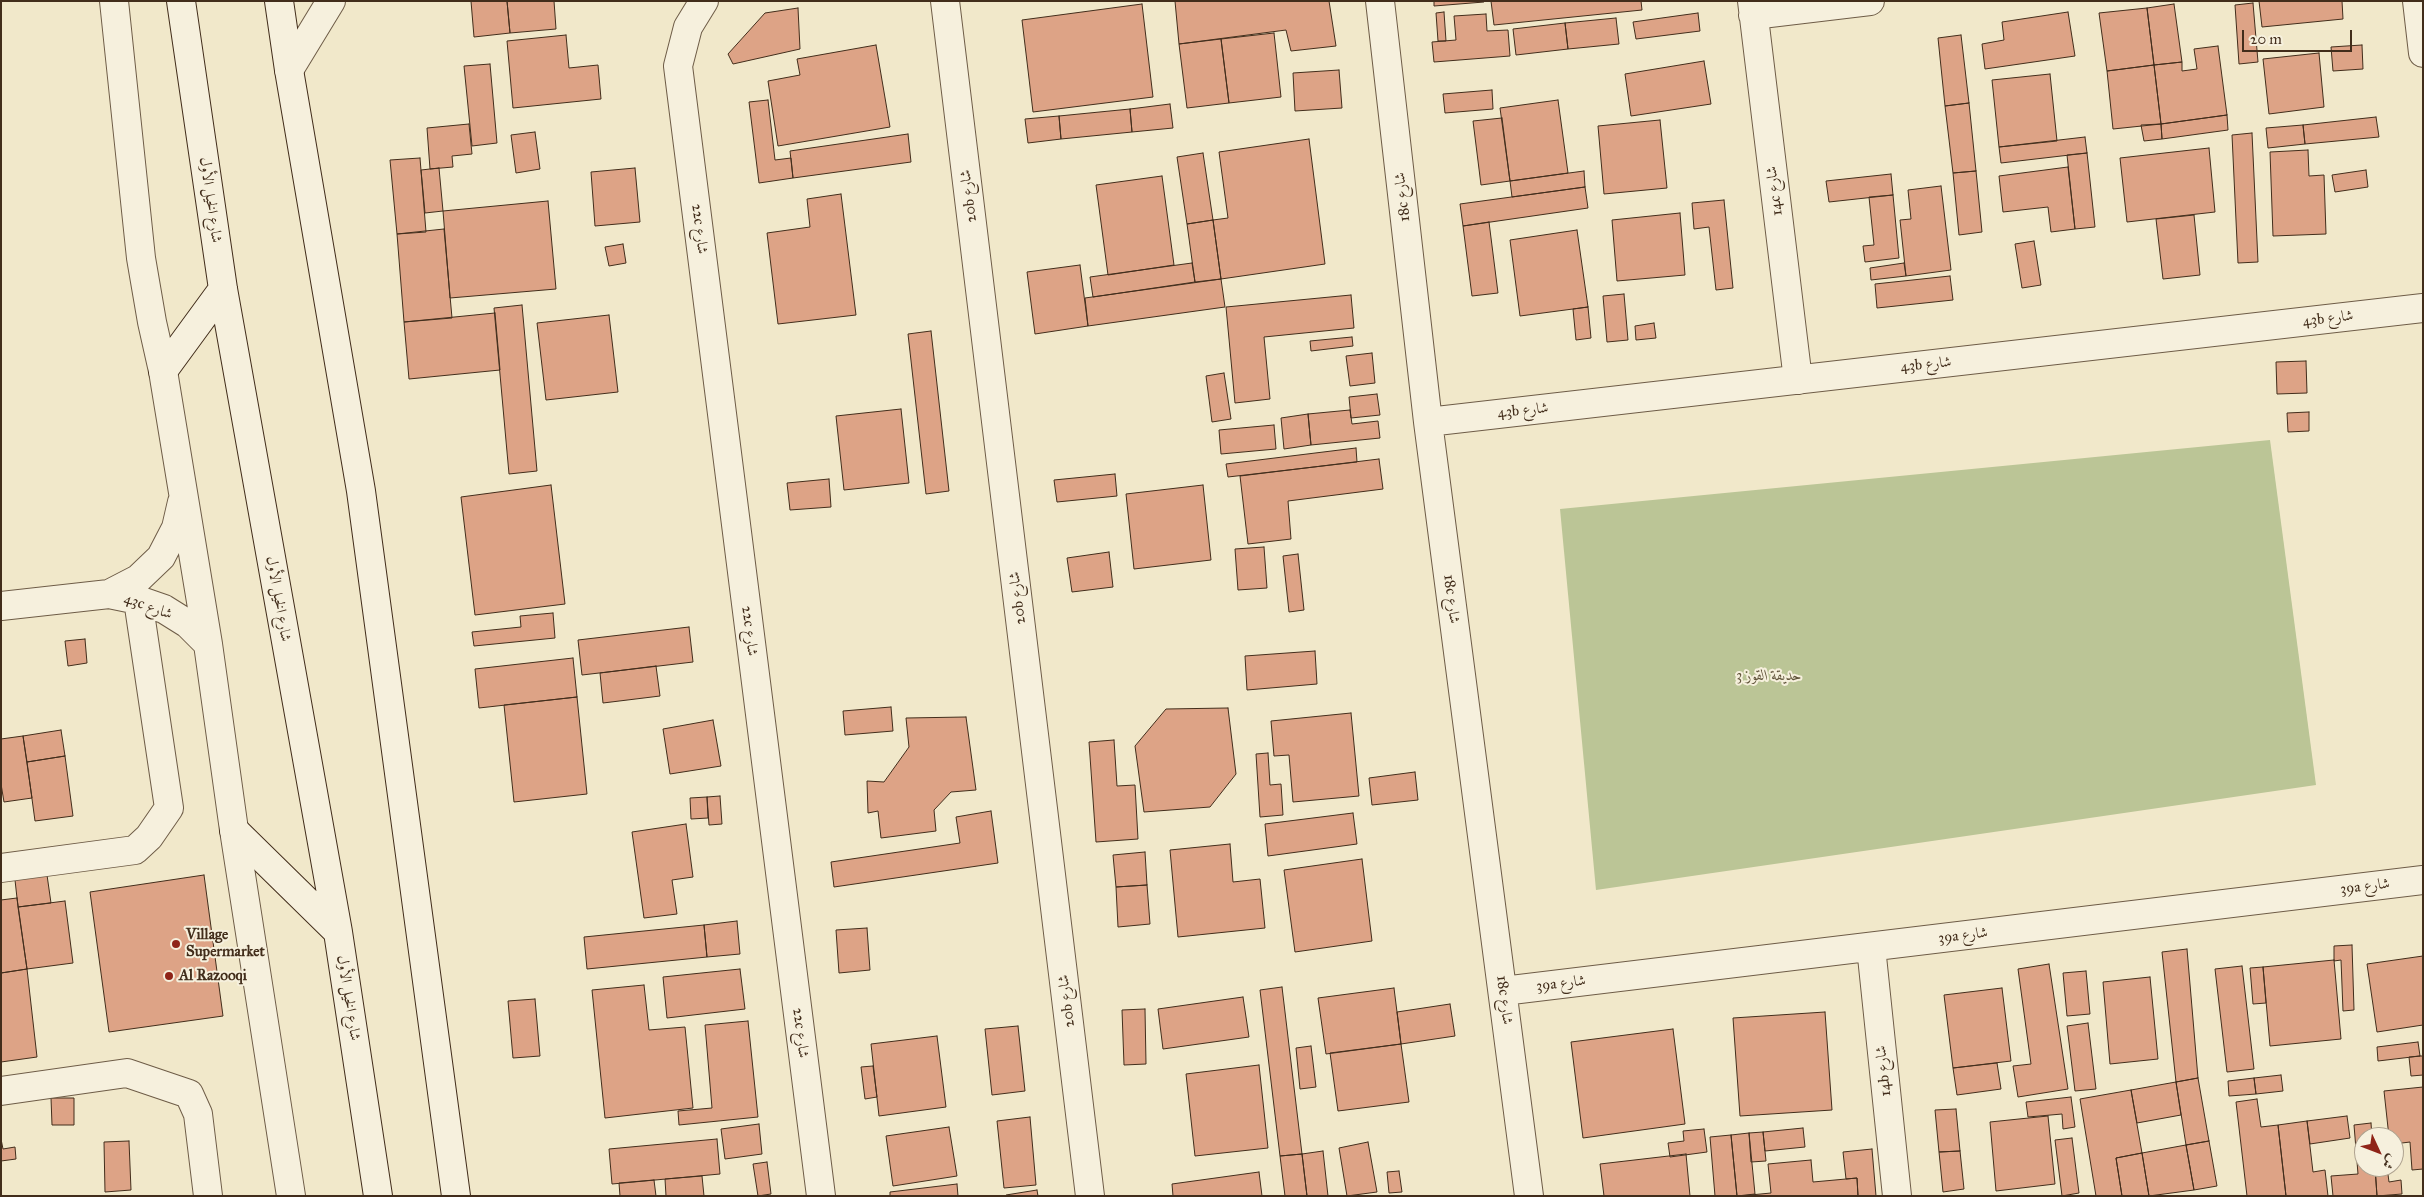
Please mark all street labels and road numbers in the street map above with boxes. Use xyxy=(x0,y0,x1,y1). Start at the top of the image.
street label: شارع الخيل الأول xyxy=(195,156,225,244)
street label: 14c شارع xyxy=(1763,165,1787,217)
street label: 20b شارع xyxy=(957,169,981,223)
street label: 18c شارع xyxy=(1391,171,1415,223)
street label: 22c شارع xyxy=(687,203,711,255)
street label: 43b شارع xyxy=(2302,307,2354,331)
street label: 43b شارع xyxy=(1900,353,1952,377)
street label: 43b شارع xyxy=(1497,399,1549,423)
street label: شارع الخيل الأول xyxy=(262,555,294,643)
street label: 20b شارع xyxy=(1006,571,1030,625)
street label: 18c شارع xyxy=(1439,573,1463,625)
street label: 43c شارع xyxy=(121,590,175,624)
street label: 22c شارع xyxy=(737,605,761,657)
street label: 39a شارع xyxy=(2339,875,2391,899)
street label: 39a شارع xyxy=(1937,924,1989,948)
street label: شارع الخيل الأول xyxy=(332,954,364,1042)
street label: 39a شارع xyxy=(1535,972,1587,996)
street label: 20b شارع xyxy=(1055,974,1079,1028)
street label: 18c شارع xyxy=(1492,974,1516,1026)
street label: 22c شارع xyxy=(788,1007,812,1059)
street label: 14b شارع xyxy=(1872,1045,1896,1097)

